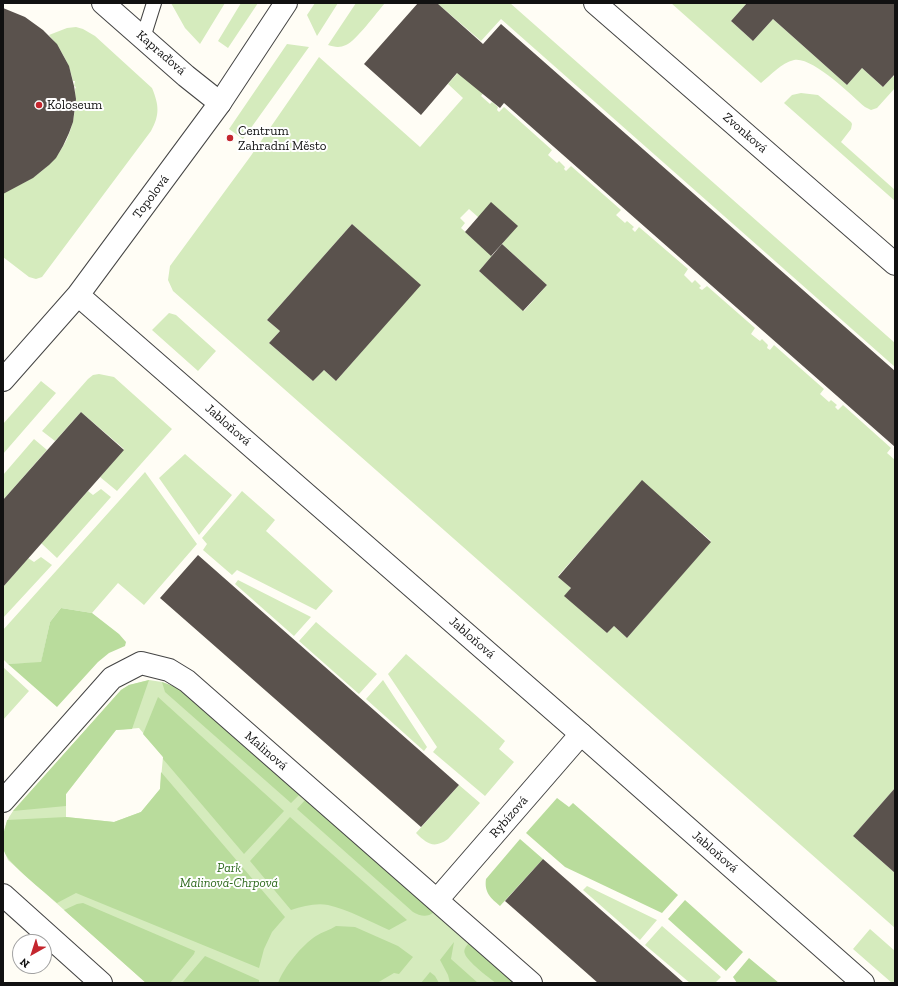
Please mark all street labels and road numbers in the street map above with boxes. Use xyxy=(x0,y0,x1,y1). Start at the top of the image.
street label: Kapraďová xyxy=(133,27,189,79)
street label: Zvonková xyxy=(720,110,770,156)
street label: Topolová xyxy=(130,172,172,222)
street label: Jabloňová xyxy=(202,401,254,449)
street label: Jabloňová xyxy=(446,614,498,662)
street label: Malinová xyxy=(241,728,291,774)
street label: Rybízová xyxy=(487,793,531,841)
street label: Jabloňová xyxy=(689,828,741,876)

